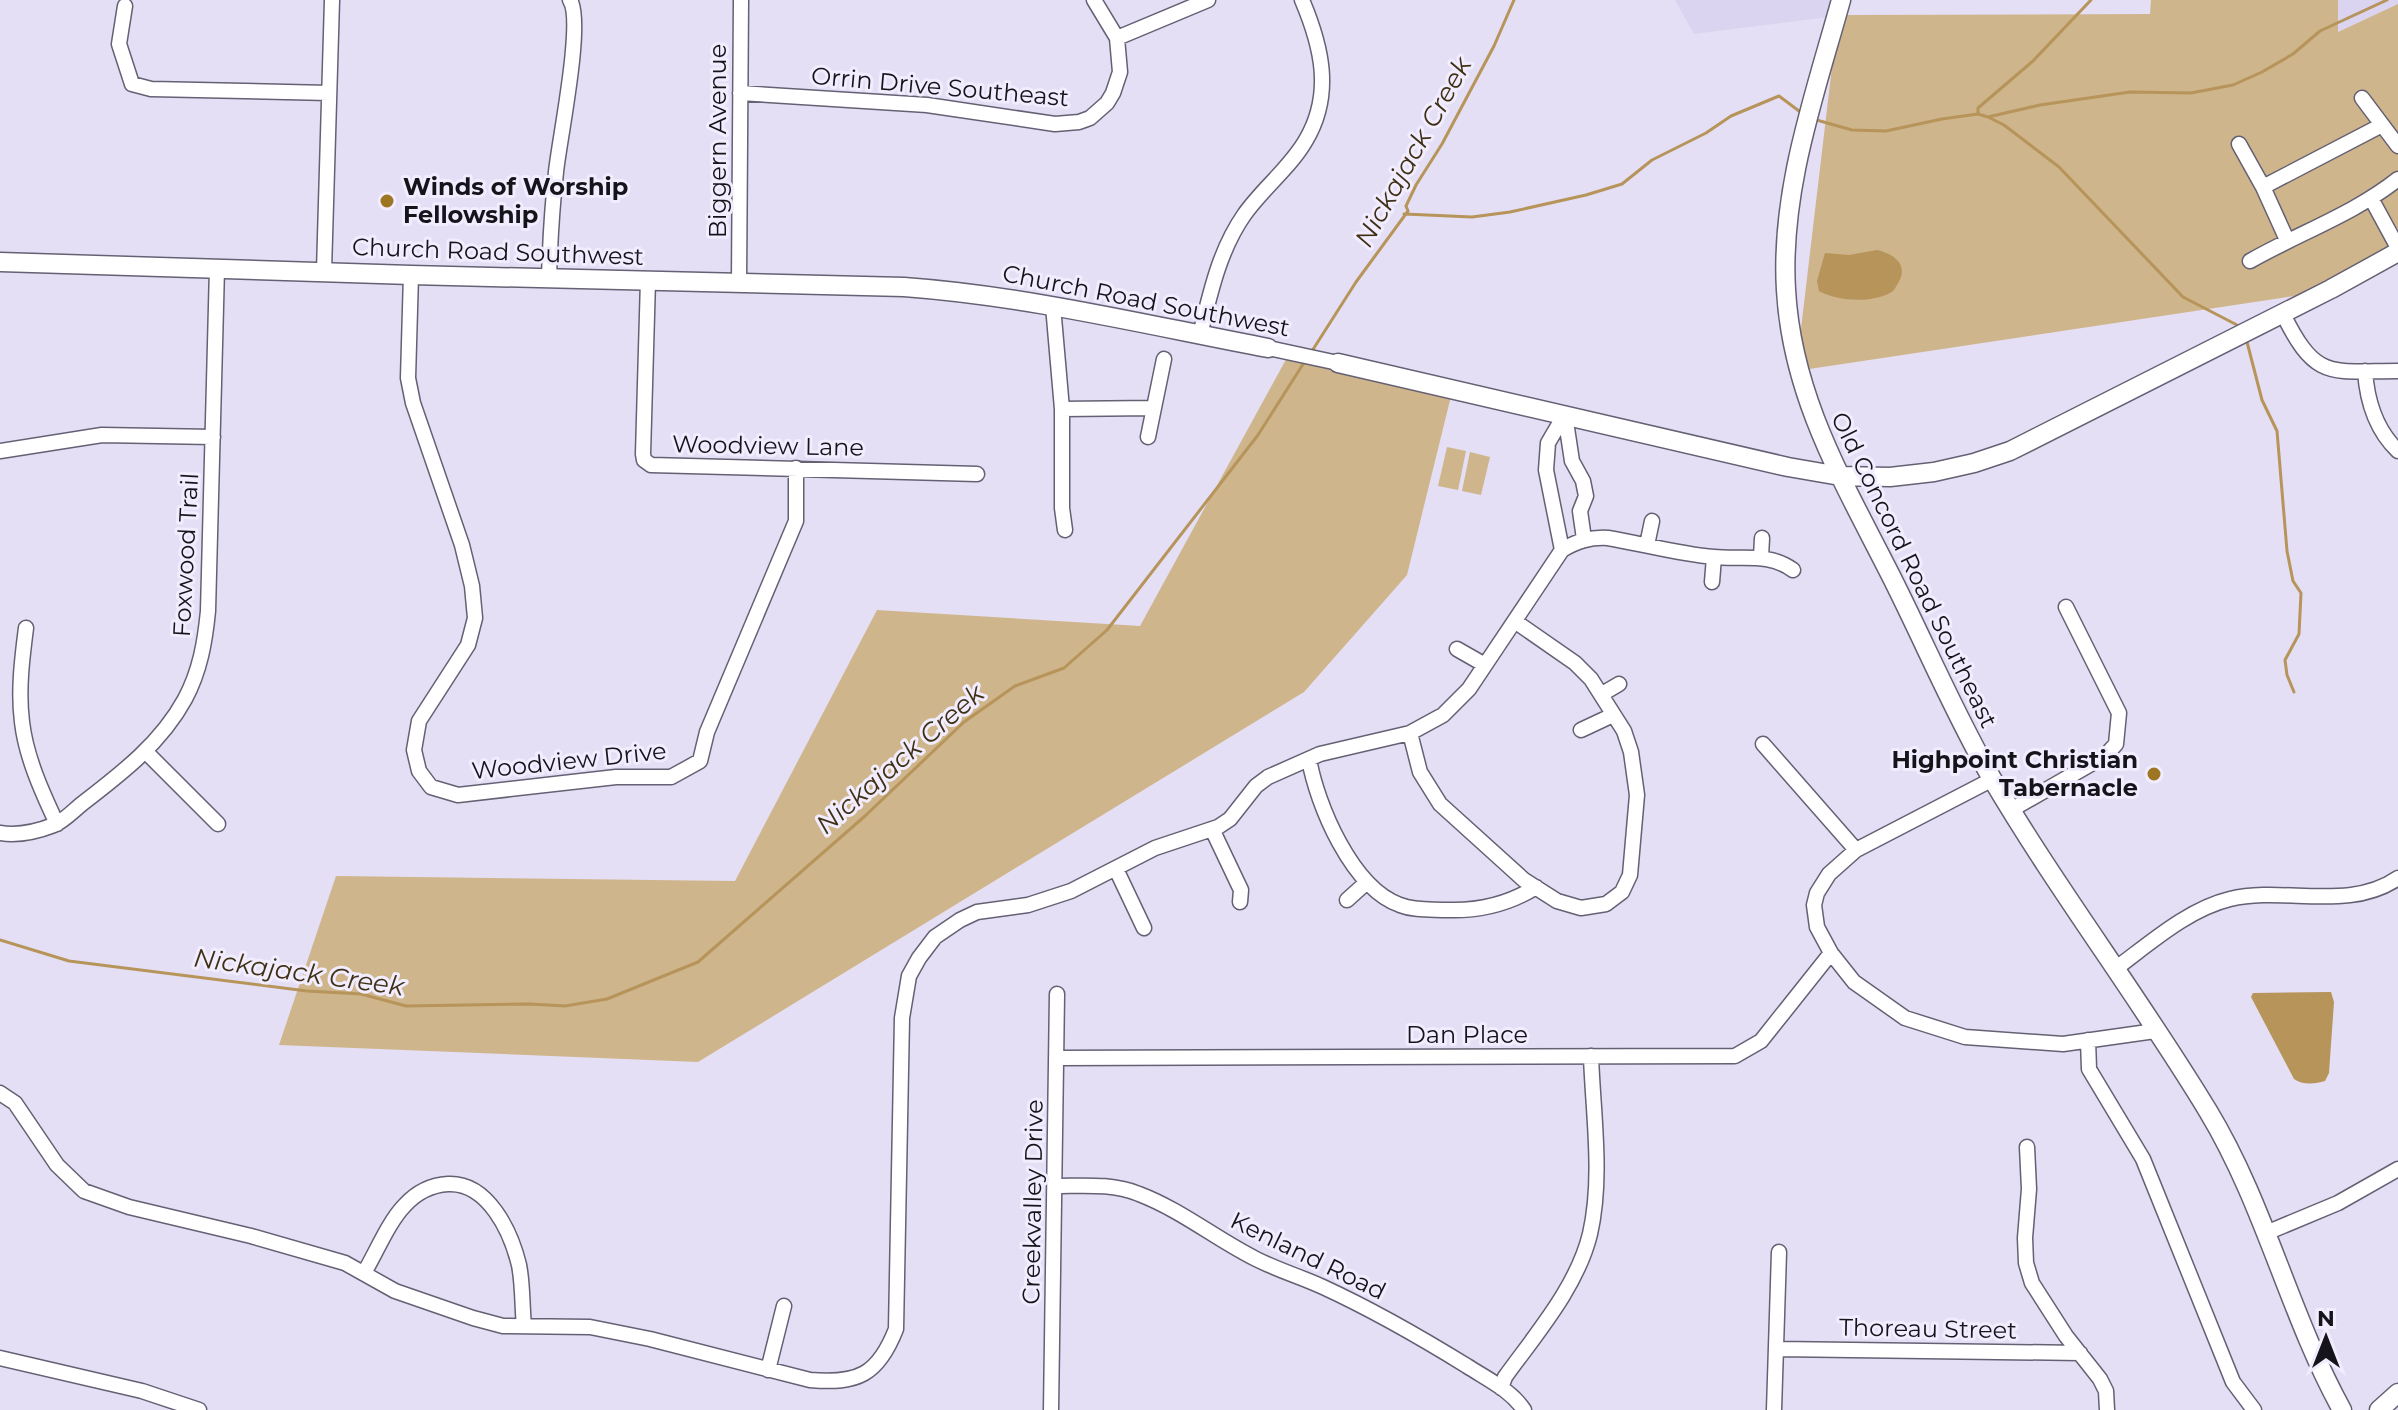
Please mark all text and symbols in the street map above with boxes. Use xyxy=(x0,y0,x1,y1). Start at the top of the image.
street label: Biggern Avenue xyxy=(703,44,732,238)
water label: Nickajack Creek xyxy=(1348,50,1479,253)
street label: Orrin Drive Southeast xyxy=(810,61,1070,112)
place label: Winds of Worship Fellowship xyxy=(403,172,628,229)
marker: Winds of Worship Fellowship xyxy=(378,192,396,210)
street label: Church Road Southwest xyxy=(352,232,645,271)
street label: Church Road Southwest xyxy=(1000,258,1292,343)
street label: Old Concord Road Southeast xyxy=(1825,407,2004,733)
street label: Woodview Lane xyxy=(672,429,864,462)
street label: Foxwood Trail xyxy=(167,472,204,638)
water label: Nickajack Creek xyxy=(809,676,992,841)
street label: Woodview Drive xyxy=(470,736,668,785)
place label: Highpoint Christian Tabernacle xyxy=(1891,745,2138,802)
marker: Highpoint Christian Tabernacle xyxy=(2145,765,2163,783)
water label: Nickajack Creek xyxy=(192,941,408,1003)
street label: Dan Place xyxy=(1406,1020,1528,1049)
street label: Creekvalley Drive xyxy=(1016,1099,1049,1305)
street label: Kenland Road xyxy=(1226,1205,1391,1306)
north arrow xyxy=(2286,1298,2366,1378)
text: N xyxy=(2317,1305,2335,1332)
street label: Thoreau Street xyxy=(1839,1312,2017,1345)

